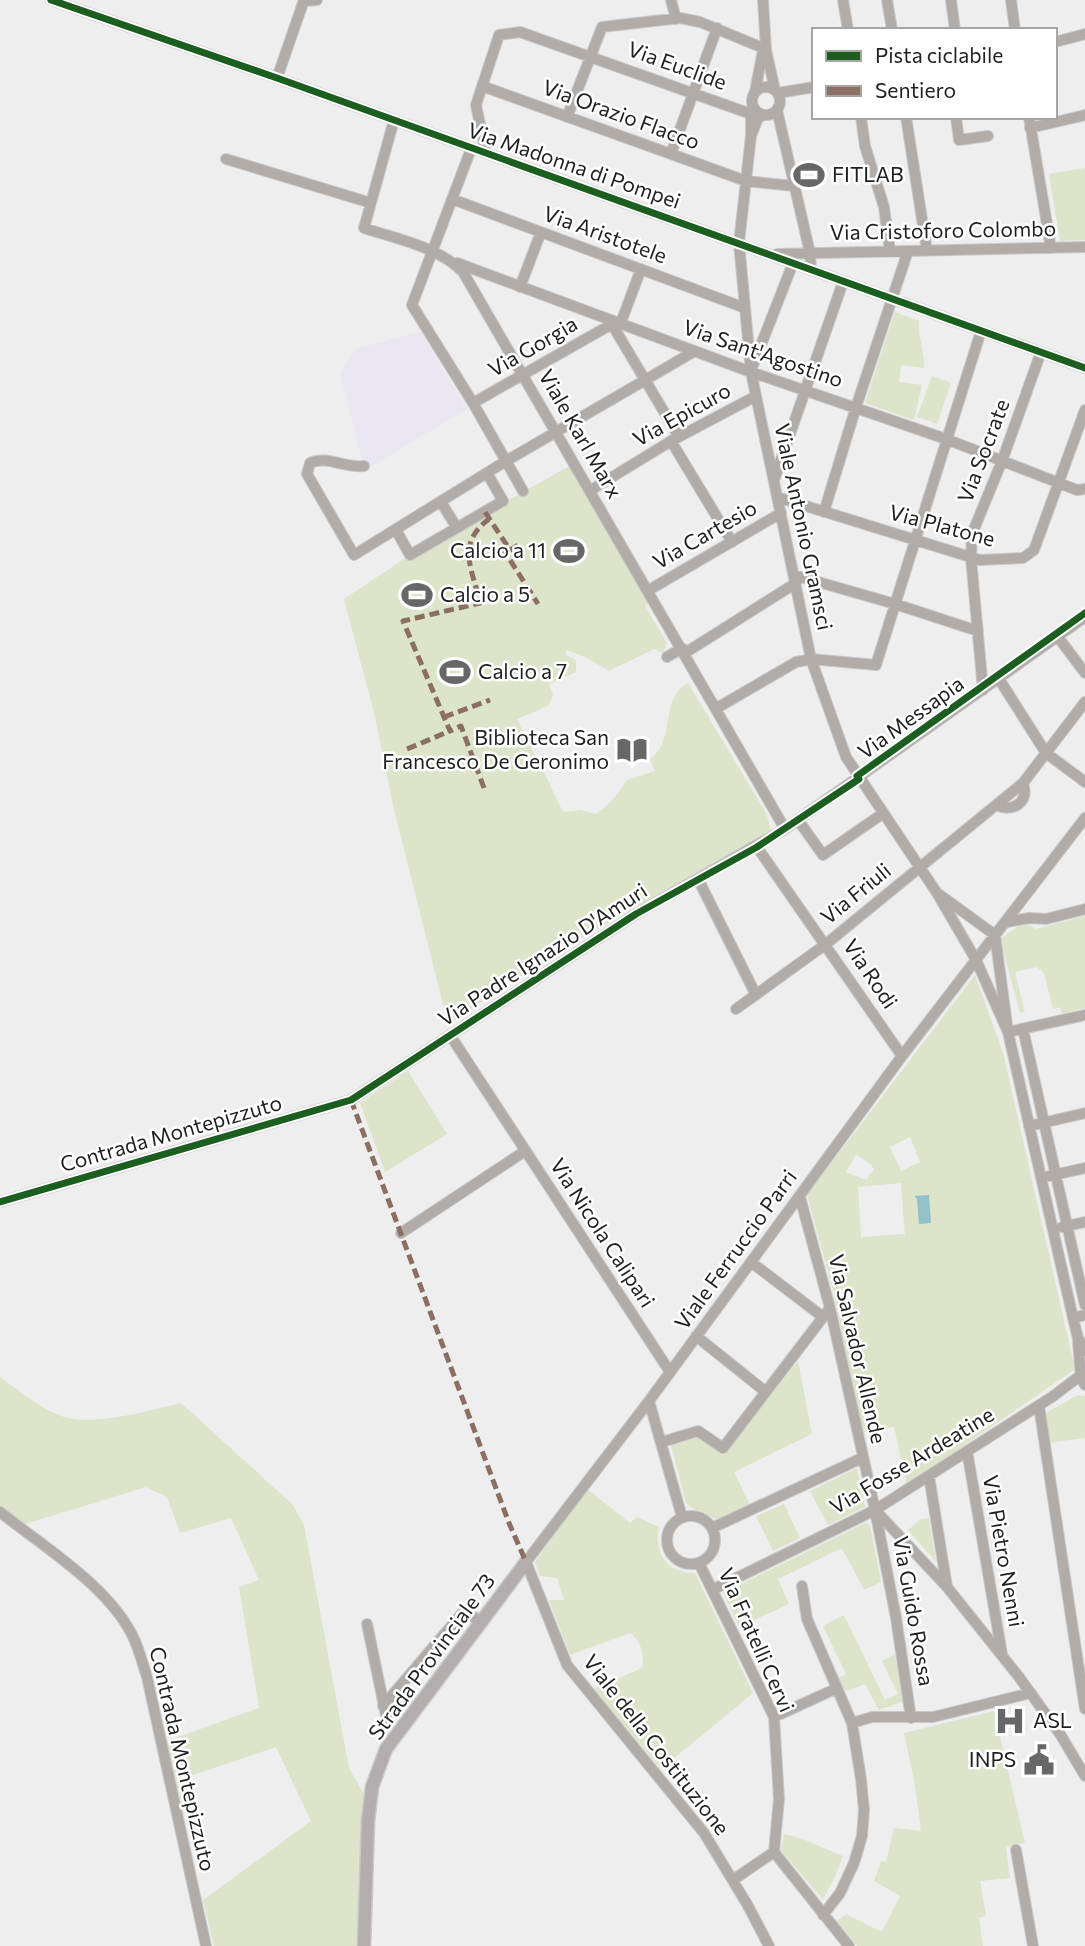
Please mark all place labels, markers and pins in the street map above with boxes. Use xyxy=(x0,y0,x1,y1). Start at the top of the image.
sports icon: FITLAB xyxy=(792,158,826,192)
place label: FITLAB xyxy=(832,161,903,186)
sports icon: Calcio a 11 xyxy=(552,534,586,568)
place label: Calcio a 11 xyxy=(450,537,546,562)
sports icon: Calcio a 5 xyxy=(400,578,434,612)
place label: Calcio a 5 xyxy=(440,581,530,606)
sports icon: Calcio a 7 xyxy=(438,655,472,689)
place label: Calcio a 7 xyxy=(478,658,567,683)
place label: Biblioteca San Francesco De Geronimo xyxy=(382,724,609,773)
library icon: Biblioteca San Francesco De Geronimo xyxy=(615,733,649,767)
hospital icon: ASL xyxy=(993,1704,1027,1738)
place label: ASL xyxy=(1033,1707,1072,1732)
public building icon: INPS xyxy=(1022,1743,1056,1777)
place label: INPS xyxy=(969,1746,1016,1771)

